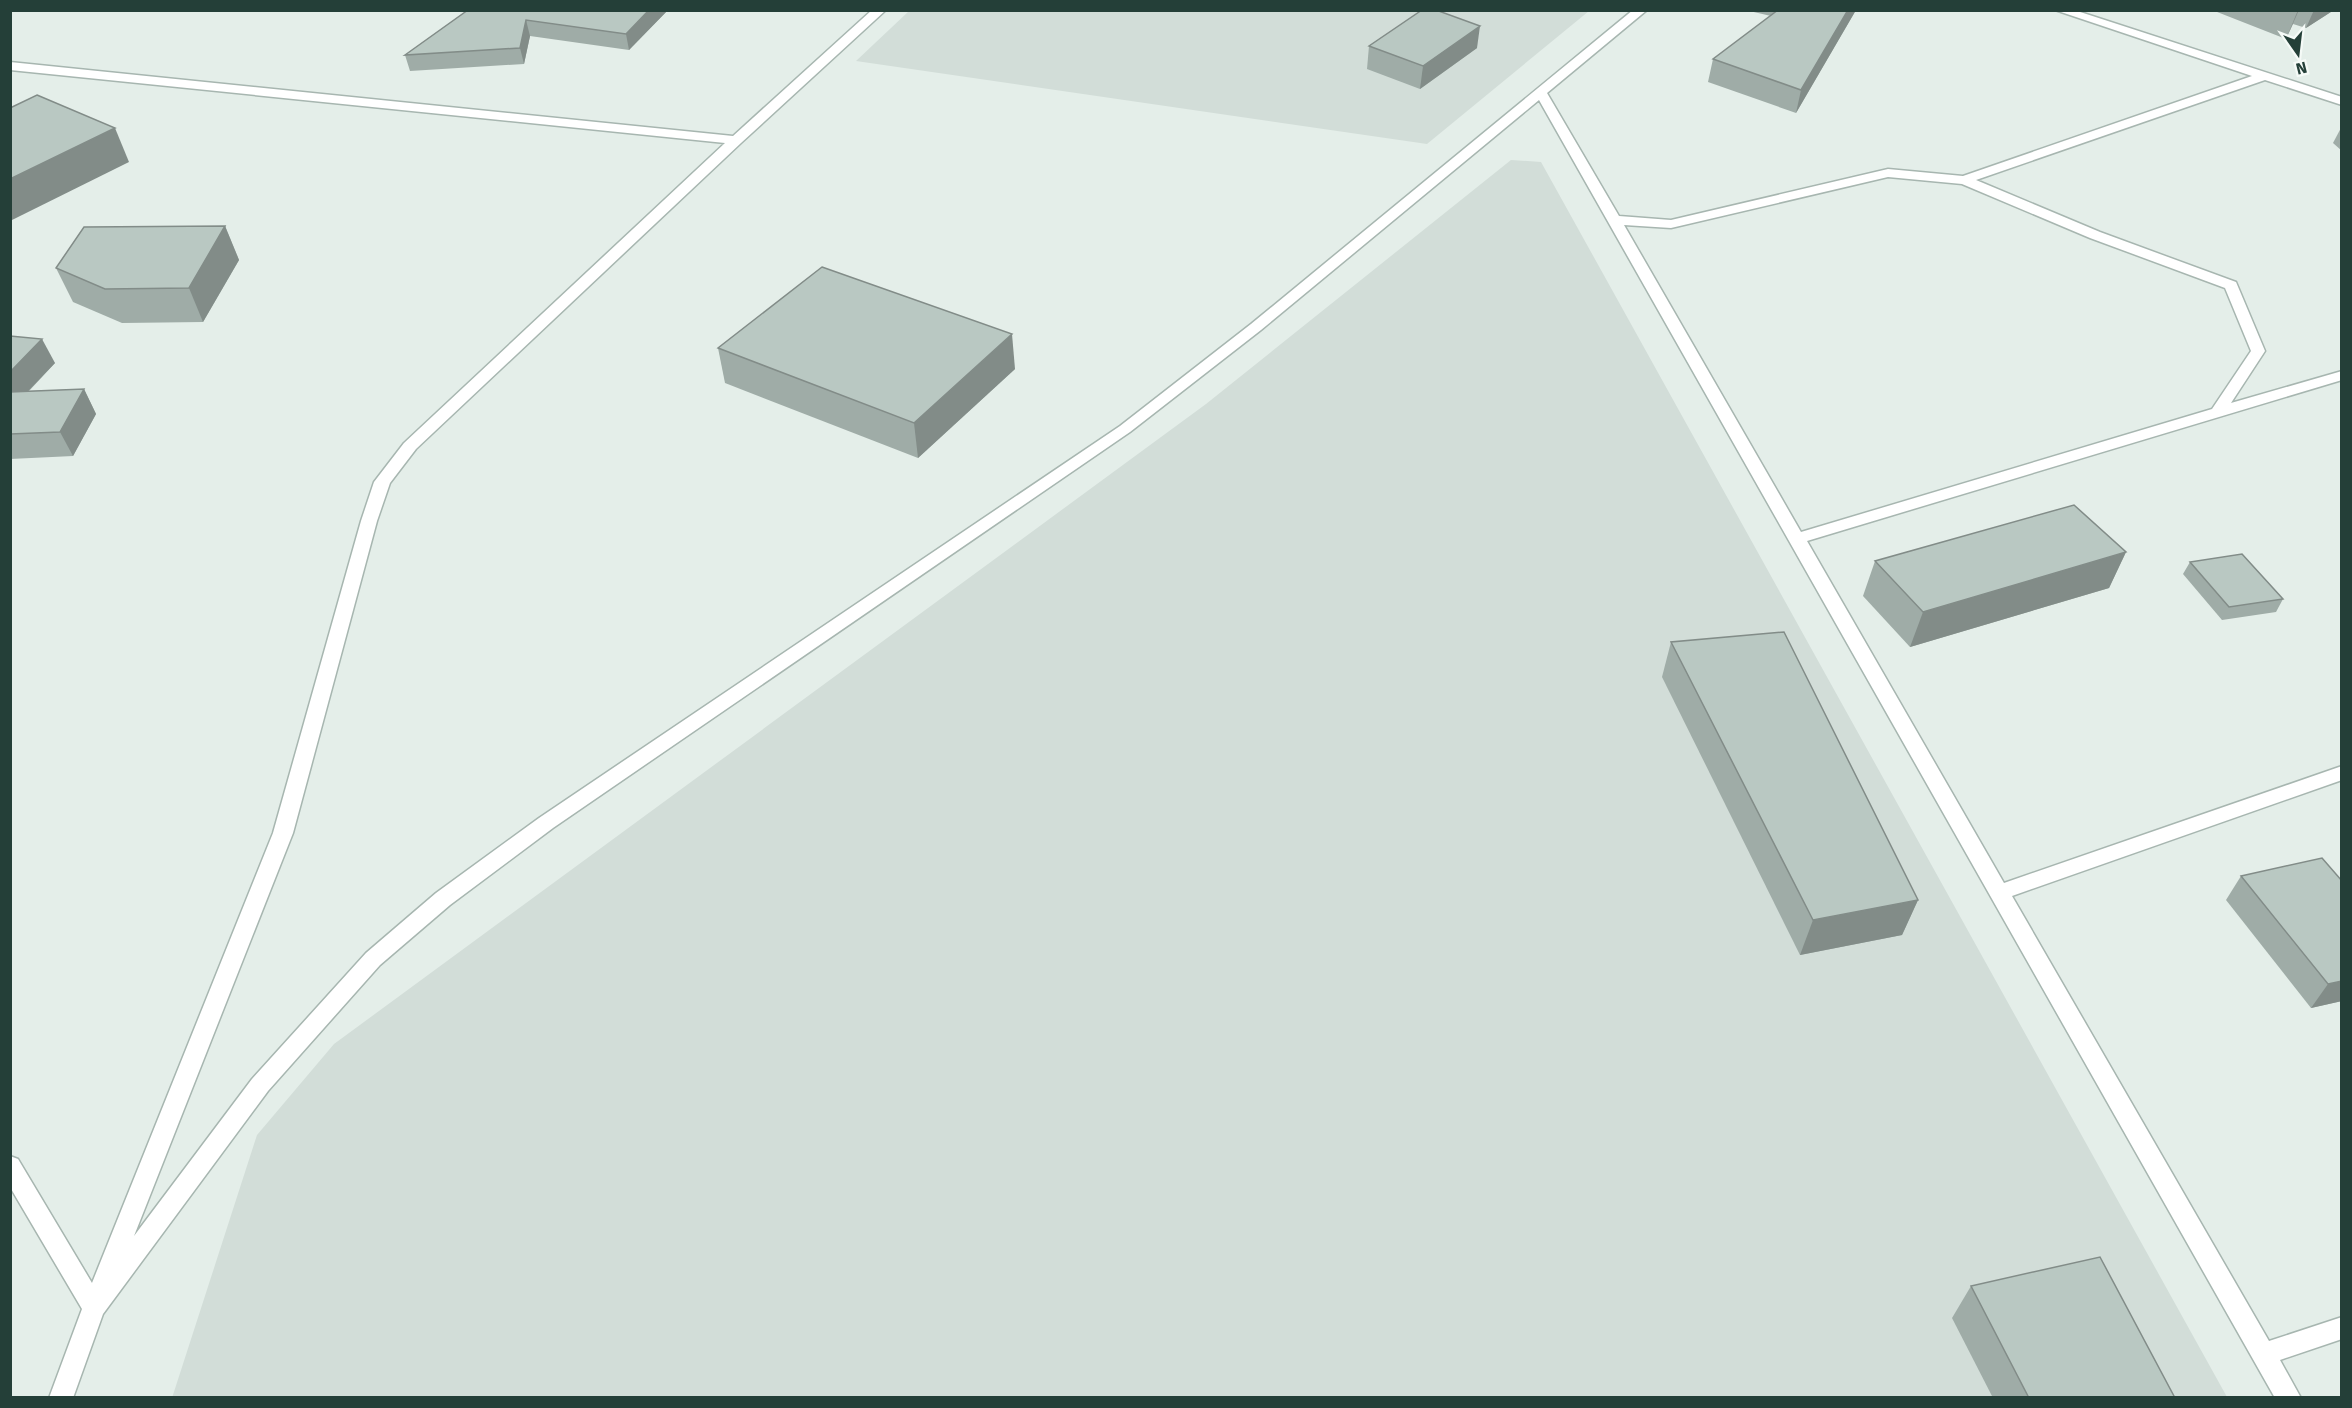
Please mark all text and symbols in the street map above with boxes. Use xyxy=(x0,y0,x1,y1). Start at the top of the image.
north arrow xyxy=(2268,24,2328,84)
text: N xyxy=(2294,58,2309,79)

